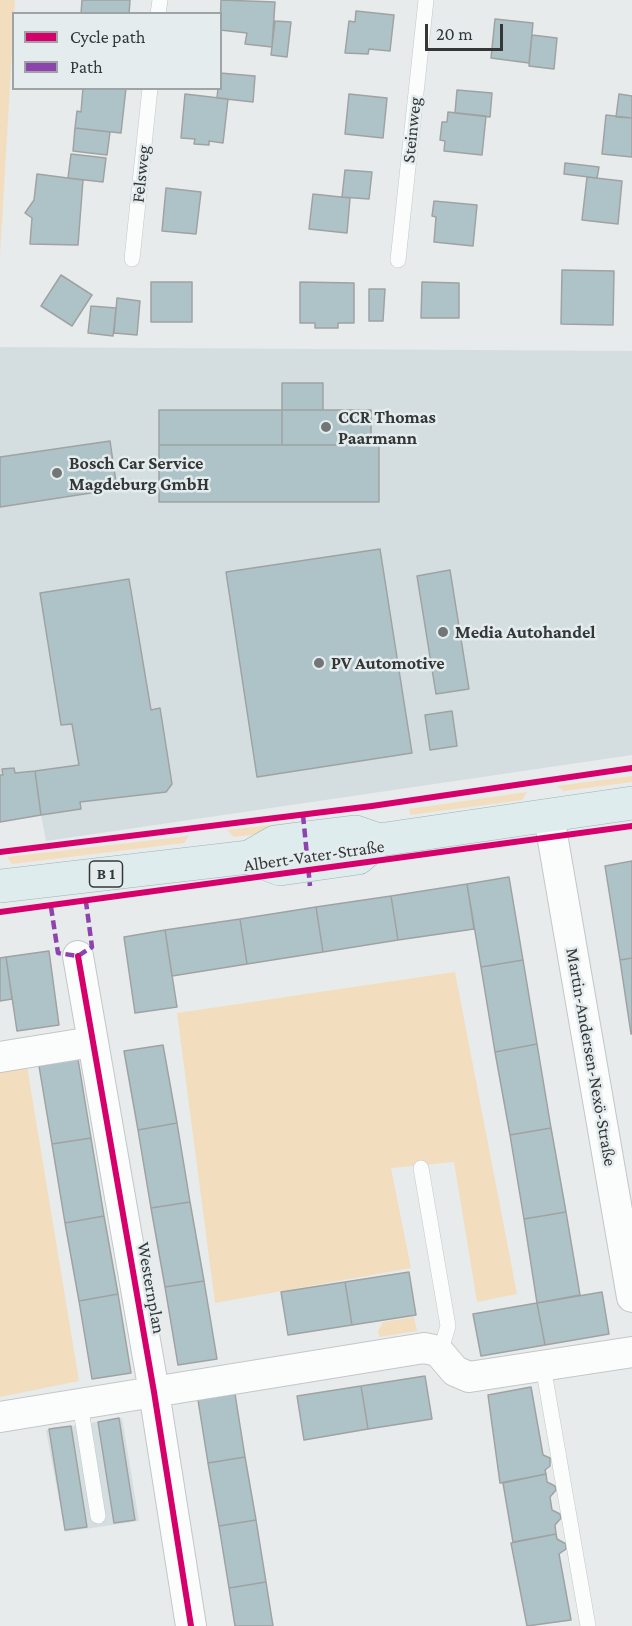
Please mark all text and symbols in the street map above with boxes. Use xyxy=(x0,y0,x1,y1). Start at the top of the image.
legend xyxy=(12,12,222,90)
scale bar xyxy=(428,12,506,50)
text: 20 m xyxy=(436,24,473,44)
text: Cycle path xyxy=(70,27,145,47)
text: Path xyxy=(70,57,103,77)
street label: Steinweg xyxy=(398,96,426,164)
street label: Felsweg xyxy=(127,144,155,204)
place label: CCR Thomas Paarmann xyxy=(338,406,436,448)
marker: CCR Thomas Paarmann xyxy=(319,420,333,434)
place label: Bosch Car Service Magdeburg GmbH xyxy=(69,452,209,494)
marker: Bosch Car Service Magdeburg GmbH xyxy=(50,466,64,480)
place label: Media Autohandel xyxy=(455,621,596,643)
marker: Media Autohandel xyxy=(436,625,450,639)
place label: PV Automotive xyxy=(331,652,445,674)
marker: PV Automotive xyxy=(312,656,326,670)
street label: Albert-Vater-Straße xyxy=(242,835,386,877)
road number: B 1 xyxy=(90,861,122,887)
street label: Martin-Andersen-Nexö-Straße xyxy=(561,946,621,1168)
street label: Westernplan xyxy=(132,1240,170,1336)

